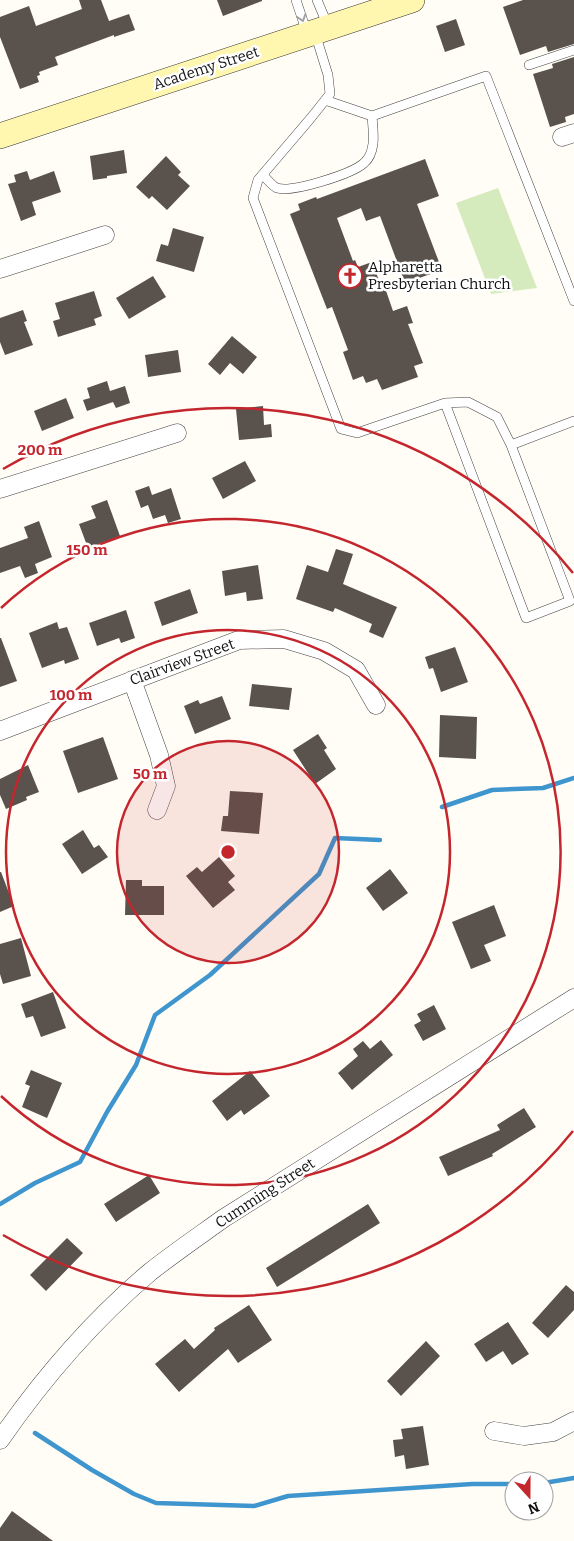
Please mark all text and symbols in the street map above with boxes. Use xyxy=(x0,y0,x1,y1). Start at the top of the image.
one-way arrow xyxy=(296,13,306,21)
street label: Academy Street xyxy=(151,42,262,94)
place label: Alpharetta Presbyterian Church xyxy=(368,258,511,293)
church icon: Alpharetta Presbyterian Church xyxy=(337,263,363,289)
text: 200 m xyxy=(18,441,63,459)
text: 150 m xyxy=(66,541,108,559)
street label: Clairview Street xyxy=(127,634,237,689)
text: 100 m xyxy=(50,686,93,704)
text: 50 m xyxy=(133,765,168,783)
centre of rings xyxy=(219,843,237,861)
street label: Cumming Street xyxy=(212,1154,319,1232)
north arrow xyxy=(504,1471,554,1521)
text: N xyxy=(525,1498,542,1518)

